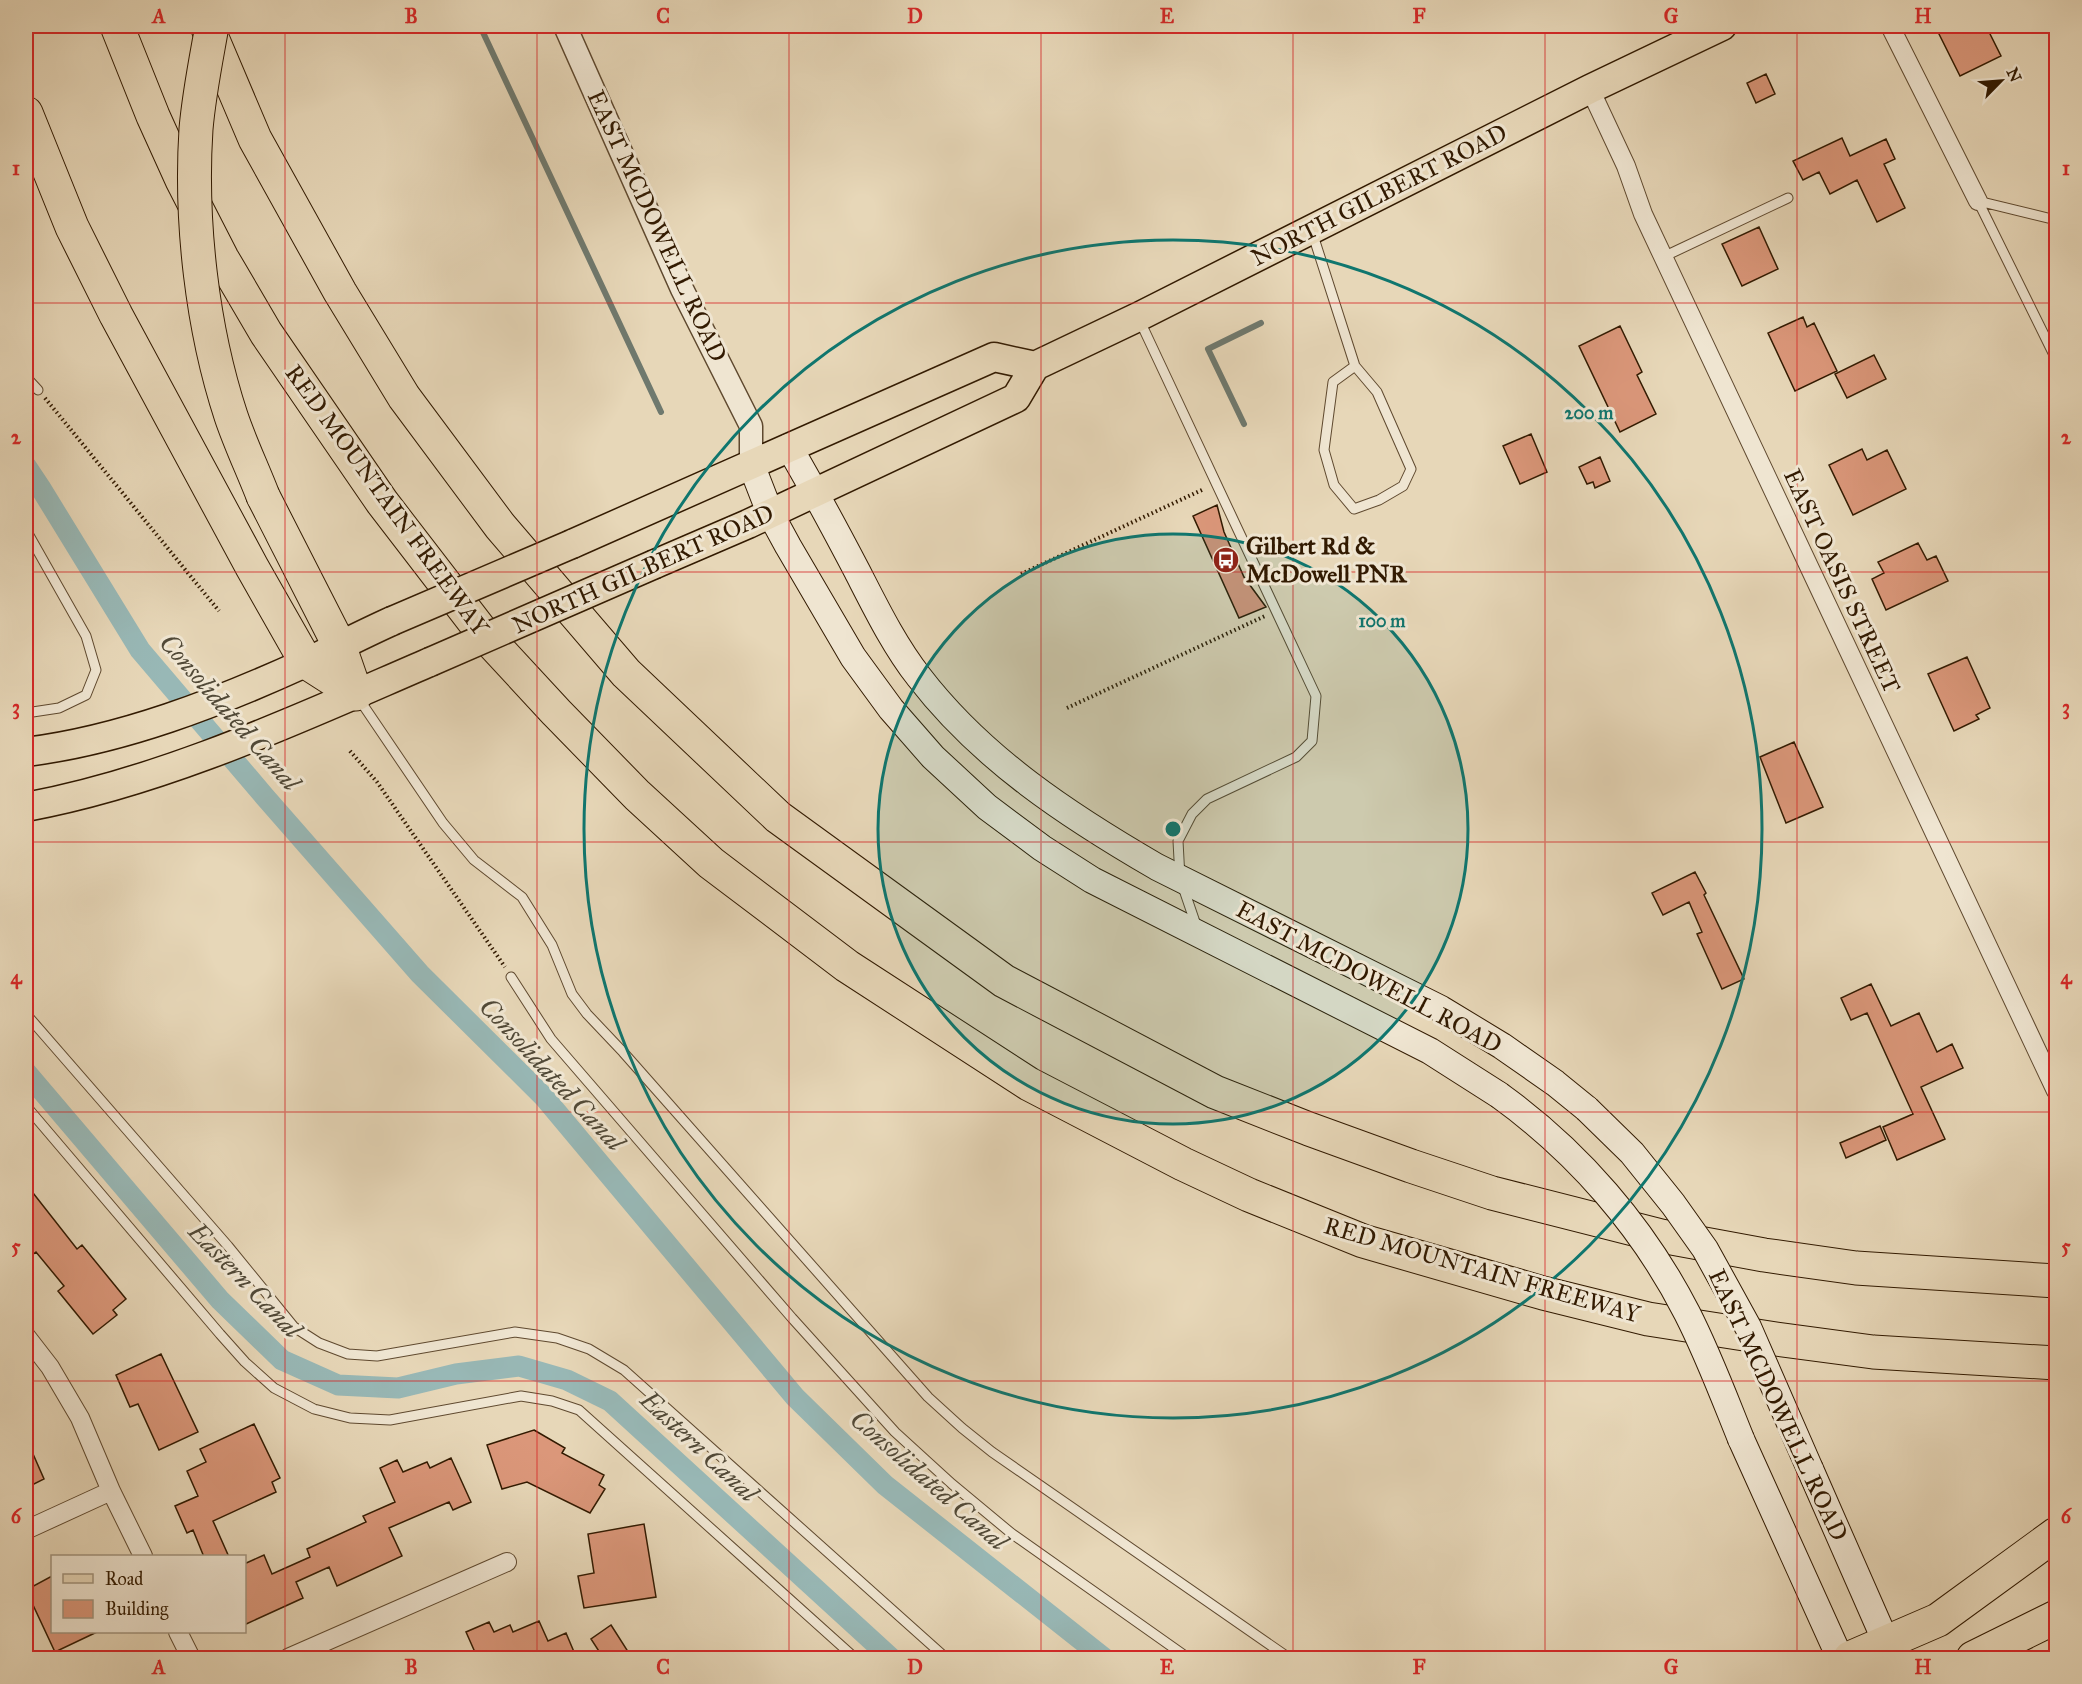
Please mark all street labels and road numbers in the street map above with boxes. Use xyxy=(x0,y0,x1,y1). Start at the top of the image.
street label: EAST MCDOWELL ROAD xyxy=(581,85,733,367)
street label: NORTH GILBERT ROAD xyxy=(1246,117,1512,273)
street label: RED MOUNTAIN FREEWAY xyxy=(279,359,496,642)
street label: EAST OASIS STREET xyxy=(1777,464,1907,698)
street label: NORTH GILBERT ROAD xyxy=(508,498,778,640)
street label: EAST MCDOWELL ROAD xyxy=(1231,894,1507,1060)
street label: RED MOUNTAIN FREEWAY xyxy=(1321,1210,1644,1330)
street label: EAST MCDOWELL ROAD xyxy=(1702,1264,1854,1546)

